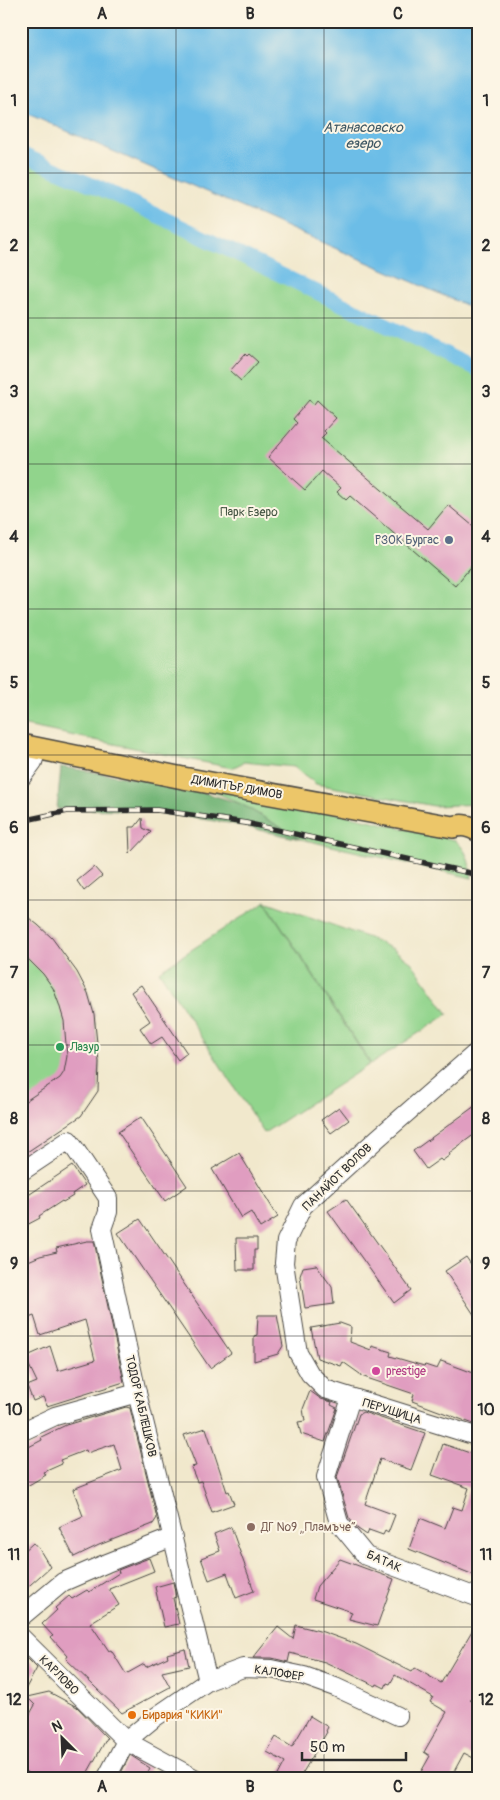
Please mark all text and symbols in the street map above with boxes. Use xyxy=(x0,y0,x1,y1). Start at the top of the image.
text: A xyxy=(97,4,108,24)
text: B xyxy=(245,4,255,24)
text: C xyxy=(393,4,403,24)
text: 1 xyxy=(11,91,17,111)
text: 1 xyxy=(483,91,489,111)
water label: Атанасовско езеро xyxy=(323,119,404,152)
text: 2 xyxy=(10,236,19,256)
text: 2 xyxy=(482,236,491,256)
text: 3 xyxy=(10,382,19,402)
text: 3 xyxy=(482,382,491,402)
park label: Парк Езеро xyxy=(220,505,278,520)
text: 4 xyxy=(9,527,19,547)
text: 4 xyxy=(481,527,491,547)
place label: РЗОК Бургас xyxy=(375,533,439,548)
marker: РЗОК Бургас xyxy=(443,534,455,546)
text: 5 xyxy=(10,673,19,693)
text: 5 xyxy=(482,673,491,693)
street label: ДИМИТЪР ДИМОВ xyxy=(189,772,284,803)
text: 6 xyxy=(9,818,19,838)
text: 6 xyxy=(481,818,491,838)
text: 7 xyxy=(10,963,19,983)
text: 7 xyxy=(482,963,491,983)
place label: Лазур xyxy=(69,1040,100,1055)
marker: Лазур xyxy=(54,1041,66,1053)
text: 8 xyxy=(10,1109,18,1129)
text: 8 xyxy=(482,1109,490,1129)
street label: ПАНАЙОТ ВОЛОВ xyxy=(300,1140,375,1214)
text: 9 xyxy=(10,1254,18,1274)
text: 9 xyxy=(482,1254,490,1274)
street label: ТОДОР КАБЛЕШКОВ xyxy=(121,1354,160,1459)
place label: prestige xyxy=(386,1364,426,1379)
marker: prestige xyxy=(370,1365,382,1377)
street label: ПЕРУЩИЦА xyxy=(361,1395,423,1428)
text: 10 xyxy=(5,1400,23,1420)
text: 10 xyxy=(477,1400,495,1420)
place label: ДГ №9 „Пламъче“ xyxy=(260,1520,356,1535)
marker: ДГ №9 „Пламъче“ xyxy=(245,1521,257,1533)
text: 11 xyxy=(8,1545,20,1565)
text: 11 xyxy=(480,1545,492,1565)
street label: БАТАК xyxy=(364,1547,404,1576)
street label: КАРЛОВО xyxy=(36,1652,82,1699)
street label: КАЛОФЕР xyxy=(253,1662,305,1685)
text: 12 xyxy=(6,1690,22,1710)
text: 12 xyxy=(478,1690,494,1710)
place label: Бирария "КИКИ" xyxy=(142,1708,223,1723)
marker: Бирария "КИКИ" xyxy=(126,1709,138,1721)
north arrow xyxy=(38,1712,88,1762)
text: N xyxy=(49,1717,65,1736)
scale bar xyxy=(302,1730,406,1762)
text: 50 m xyxy=(310,1738,345,1757)
text: A xyxy=(97,1777,108,1797)
text: B xyxy=(245,1777,255,1797)
text: C xyxy=(393,1777,403,1797)

